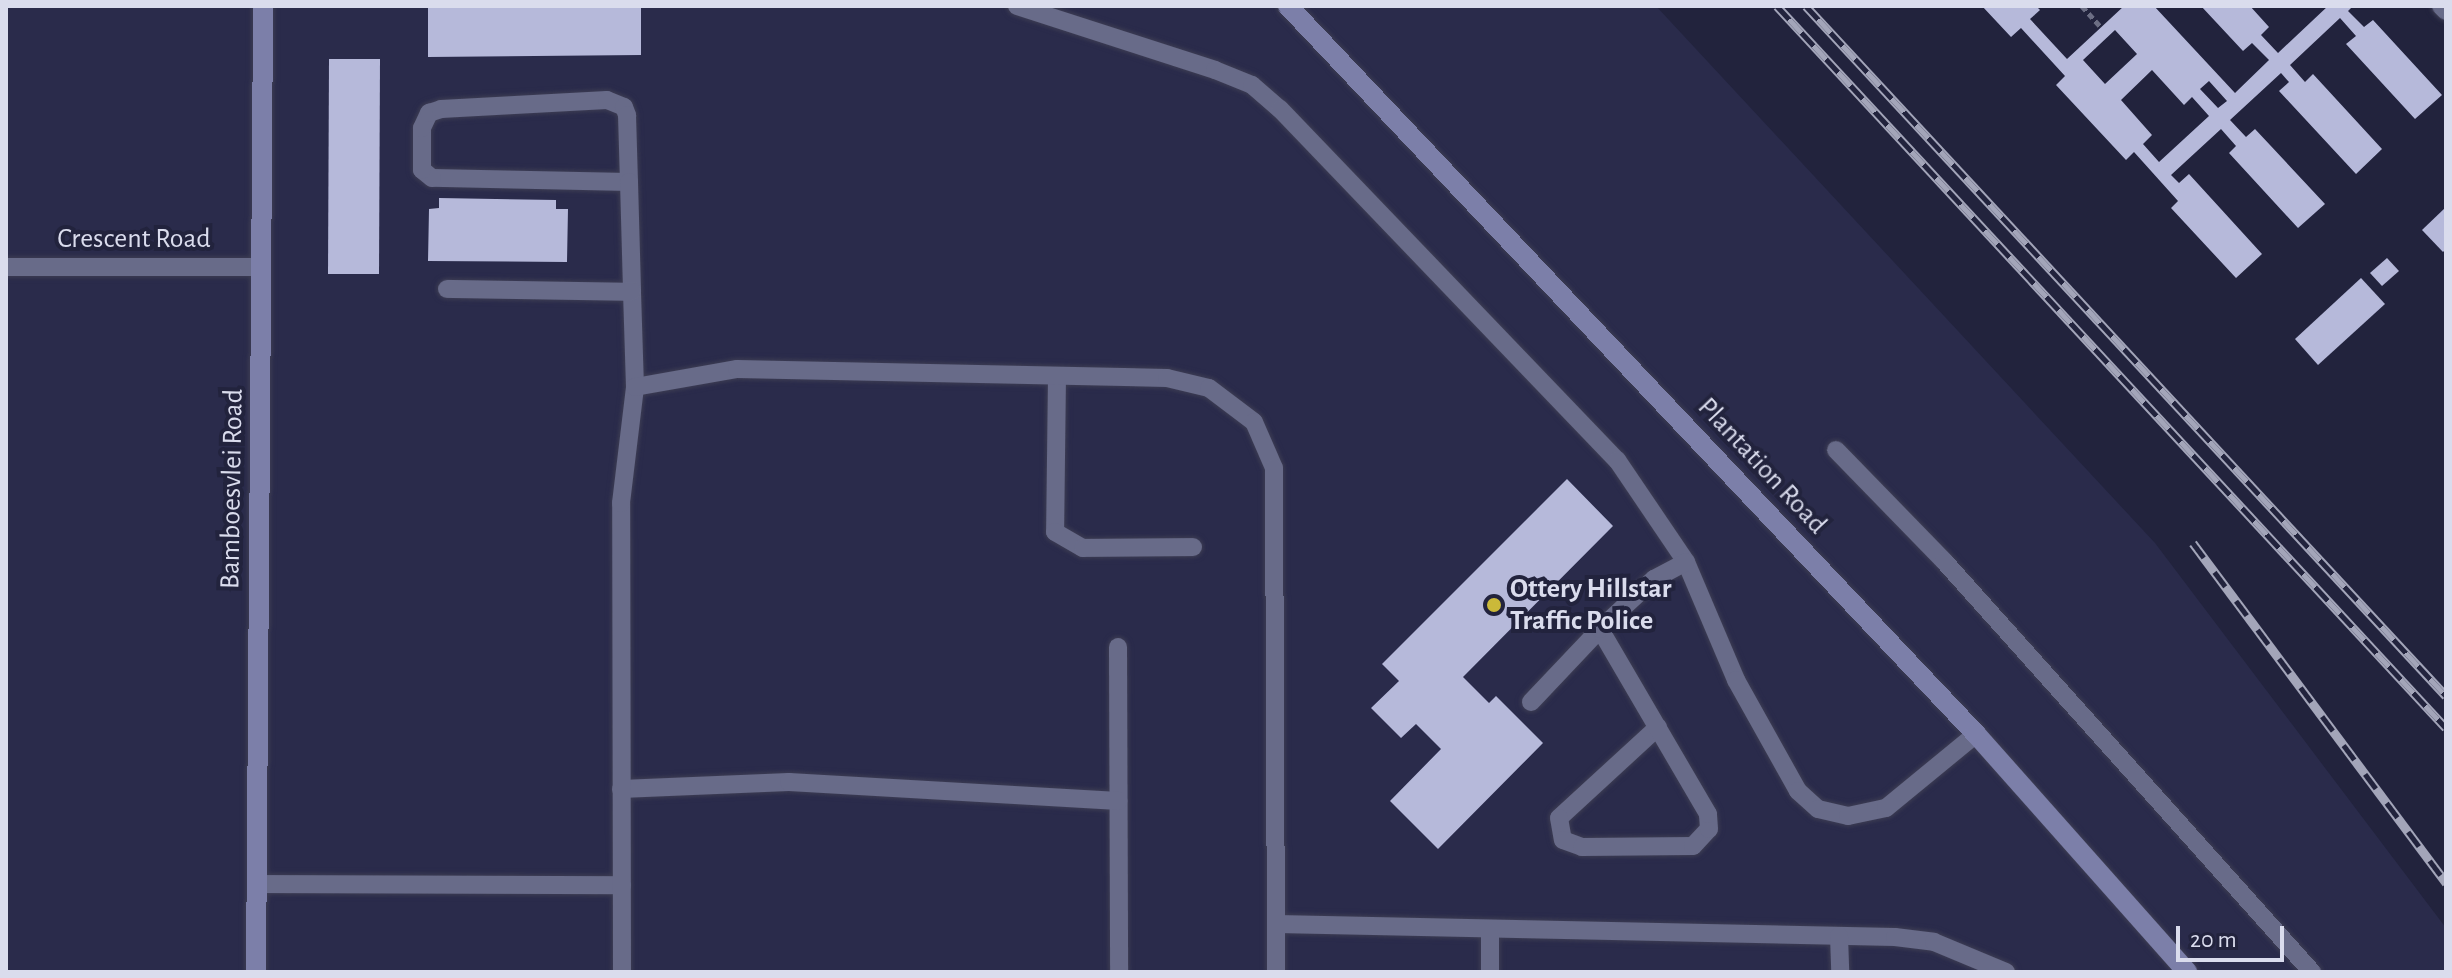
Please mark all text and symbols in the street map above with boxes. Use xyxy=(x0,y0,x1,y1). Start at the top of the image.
street label: Crescent Road xyxy=(57,222,211,256)
street label: Bamboesvlei Road xyxy=(213,389,251,589)
street label: Plantation Road xyxy=(1690,391,1834,541)
place label: Ottery Hillstar Traffic Police xyxy=(1510,572,1671,638)
marker: Ottery Hillstar Traffic Police xyxy=(1485,596,1503,614)
scale bar xyxy=(2180,910,2288,960)
text: 20 m xyxy=(2190,928,2237,952)

